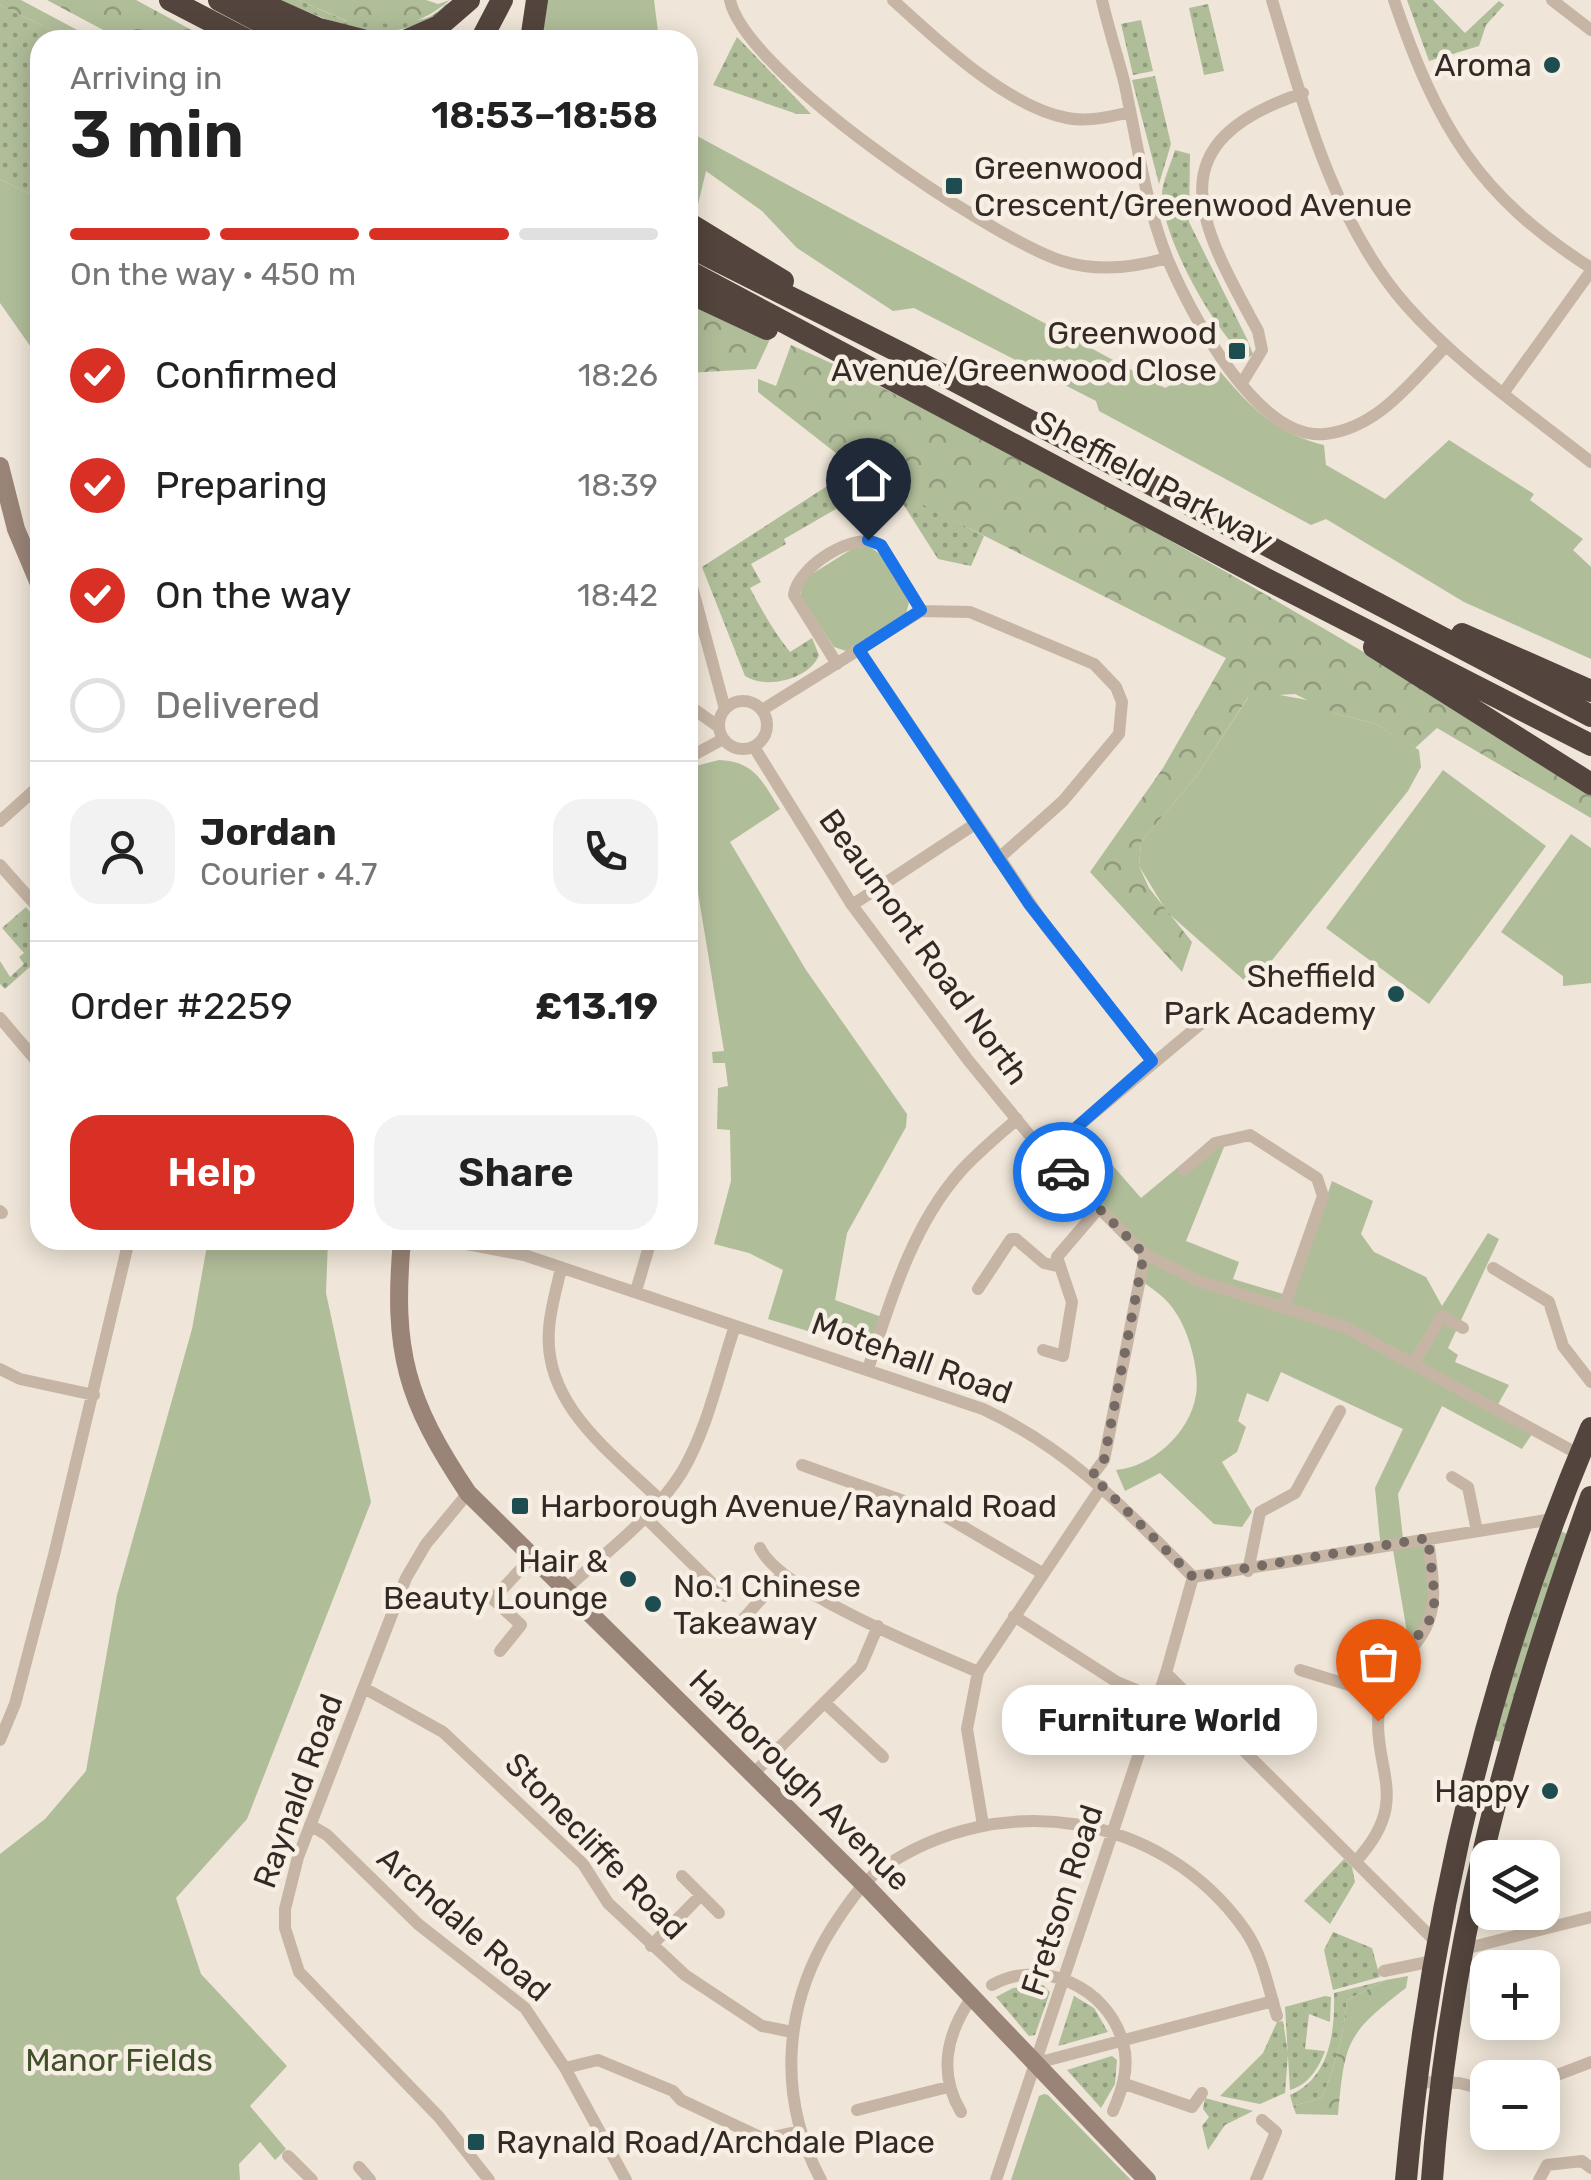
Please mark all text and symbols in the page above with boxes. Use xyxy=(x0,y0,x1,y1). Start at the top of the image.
place label: Aroma xyxy=(1434,46,1532,84)
marker: Aroma xyxy=(1541,54,1563,76)
text: Arriving in xyxy=(70,59,222,97)
text: 18:53–18:58 xyxy=(431,92,658,138)
text: 3 min xyxy=(70,96,244,173)
place label: Greenwood Crescent/Greenwood Avenue xyxy=(974,149,1412,224)
marker: Greenwood Crescent/Greenwood Avenue xyxy=(943,175,965,197)
text: On the way · 450 m xyxy=(70,255,356,293)
place label: Greenwood Avenue/Greenwood Close xyxy=(831,314,1217,389)
marker: Greenwood Avenue/Greenwood Close xyxy=(1226,340,1248,362)
icon: check xyxy=(70,348,125,403)
text: Confirmed xyxy=(155,352,338,398)
text: 18:26 xyxy=(578,356,658,394)
street label: Sheffield Parkway xyxy=(1029,402,1279,560)
pin xyxy=(826,438,911,541)
icon: home xyxy=(841,453,896,508)
icon: check xyxy=(70,458,125,513)
text: Preparing xyxy=(155,462,328,508)
text: 18:39 xyxy=(578,466,658,504)
icon: check xyxy=(70,568,125,623)
text: On the way xyxy=(155,572,351,618)
text: 18:42 xyxy=(577,576,658,614)
text: Delivered xyxy=(155,682,320,728)
button: person xyxy=(70,799,175,904)
button: phone xyxy=(553,799,658,904)
street label: Beaumont Road North xyxy=(811,802,1037,1092)
text: Jordan xyxy=(200,809,337,855)
text: Courier · 4.7 xyxy=(200,855,377,893)
place label: Sheffield Park Academy xyxy=(1164,957,1376,1032)
text: Order #2259 xyxy=(70,983,293,1029)
text: £13.19 xyxy=(535,983,658,1029)
marker: Sheffield Park Academy xyxy=(1385,983,1407,1005)
button: Help xyxy=(70,1115,354,1230)
button: Share xyxy=(374,1115,658,1230)
courier xyxy=(1013,1122,1113,1222)
icon: car xyxy=(1036,1145,1091,1200)
street label: Motehall Road xyxy=(807,1304,1017,1412)
place label: Harborough Avenue/Raynald Road xyxy=(540,1487,1057,1525)
marker: Harborough Avenue/Raynald Road xyxy=(509,1495,531,1517)
place label: Hair & Beauty Lounge xyxy=(383,1542,608,1617)
place label: No.1 Chinese Takeaway xyxy=(673,1567,861,1642)
marker: Hair & Beauty Lounge xyxy=(617,1568,639,1590)
marker: No.1 Chinese Takeaway xyxy=(642,1593,664,1615)
pin xyxy=(1336,1619,1421,1722)
icon: bag xyxy=(1351,1634,1406,1689)
street label: Harborough Avenue xyxy=(681,1661,919,1899)
callout: Furniture World xyxy=(1003,1686,1318,1756)
street label: Raynald Road xyxy=(245,1689,351,1893)
text: Furniture World xyxy=(1038,1701,1281,1739)
street label: Stonecliffe Road xyxy=(497,1745,695,1947)
place label: Happy xyxy=(1434,1772,1530,1810)
marker: Happy xyxy=(1539,1780,1561,1802)
street label: Fretson Road xyxy=(1013,1800,1111,2000)
street label: Archdale Road xyxy=(370,1839,558,2009)
map controls xyxy=(1470,1840,1560,2150)
button: layers xyxy=(1470,1840,1560,1930)
button: + xyxy=(1470,1950,1560,2040)
park label: Manor Fields xyxy=(25,2041,213,2079)
button: − xyxy=(1470,2060,1560,2150)
place label: Raynald Road/Archdale Place xyxy=(496,2123,935,2161)
marker: Raynald Road/Archdale Place xyxy=(465,2131,487,2153)

